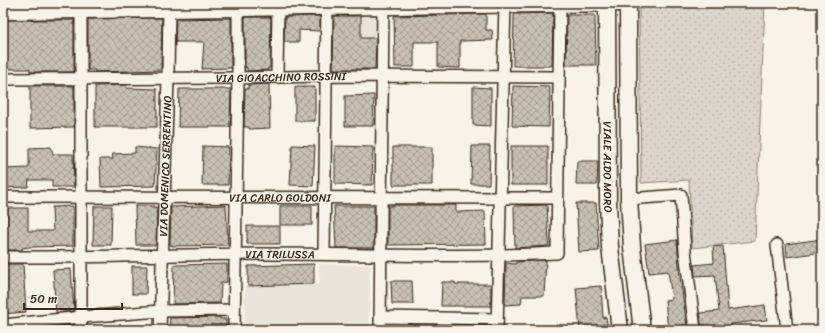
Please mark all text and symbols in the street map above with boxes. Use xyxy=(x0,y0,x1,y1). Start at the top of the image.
street label: VIA GIOACCHINO ROSSINI xyxy=(216,67,347,88)
street label: VIA DOMENICO SERRENTINO xyxy=(154,95,177,237)
street label: VIALE ALDO MORO xyxy=(598,121,617,213)
street label: VIA CARLO GOLDONI xyxy=(229,188,331,208)
street label: VIA TRILUSSA xyxy=(245,245,315,264)
scale bar xyxy=(24,285,122,311)
text: 50 m xyxy=(30,288,57,310)

